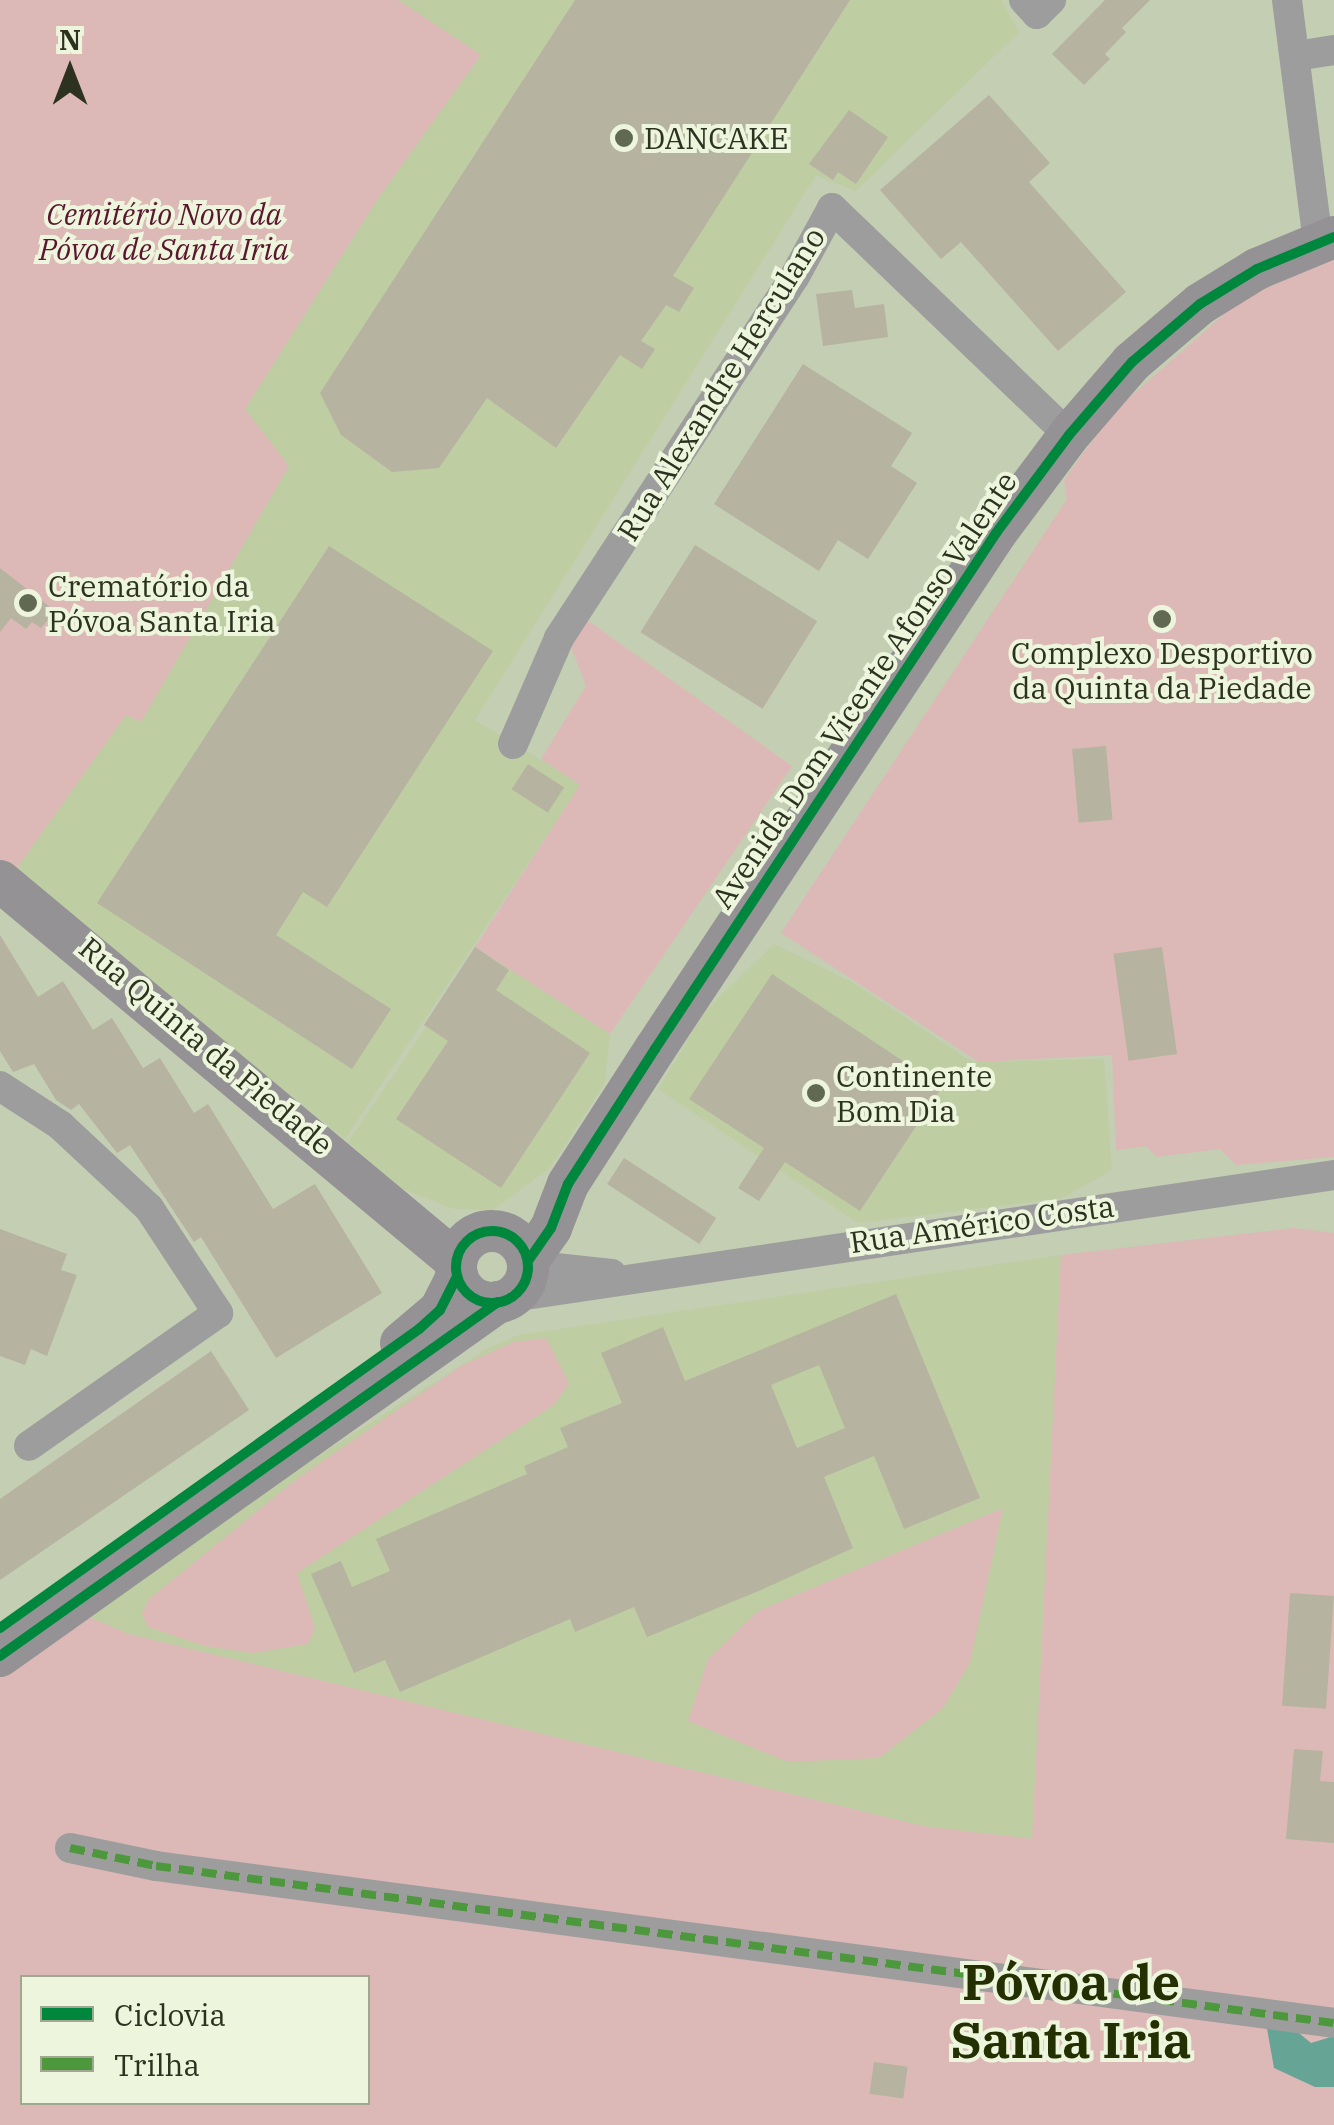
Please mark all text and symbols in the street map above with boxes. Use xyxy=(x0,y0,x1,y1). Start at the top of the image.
north arrow xyxy=(20,20,120,120)
text: N xyxy=(59,21,81,58)
place label: DANCAKE xyxy=(644,120,788,156)
marker: DANCAKE xyxy=(613,127,635,149)
park label: Cemitério Novo da Póvoa de Santa Iria xyxy=(39,196,289,266)
street label: Rua Alexandre Herculano xyxy=(610,221,832,547)
street label: Avenida Dom Vicente Afonso Valente xyxy=(704,465,1024,915)
place label: Crematório da Póvoa Santa Iria xyxy=(48,568,276,638)
marker: Crematório da Póvoa Santa Iria xyxy=(17,592,39,614)
marker: Complexo Desportivo da Quinta da Piedade xyxy=(1151,608,1173,630)
place label: Complexo Desportivo da Quinta da Piedade xyxy=(1011,635,1313,706)
street label: Rua Quinta da Piedade xyxy=(72,929,340,1163)
place label: Continente Bom Dia xyxy=(836,1058,992,1128)
marker: Continente Bom Dia xyxy=(805,1082,827,1104)
street label: Rua Américo Costa xyxy=(848,1188,1116,1260)
district label: Póvoa de Santa Iria xyxy=(950,1951,1192,2068)
legend xyxy=(20,1975,370,2105)
text: Ciclovia xyxy=(114,1995,226,2034)
text: Trilha xyxy=(114,2045,200,2084)

